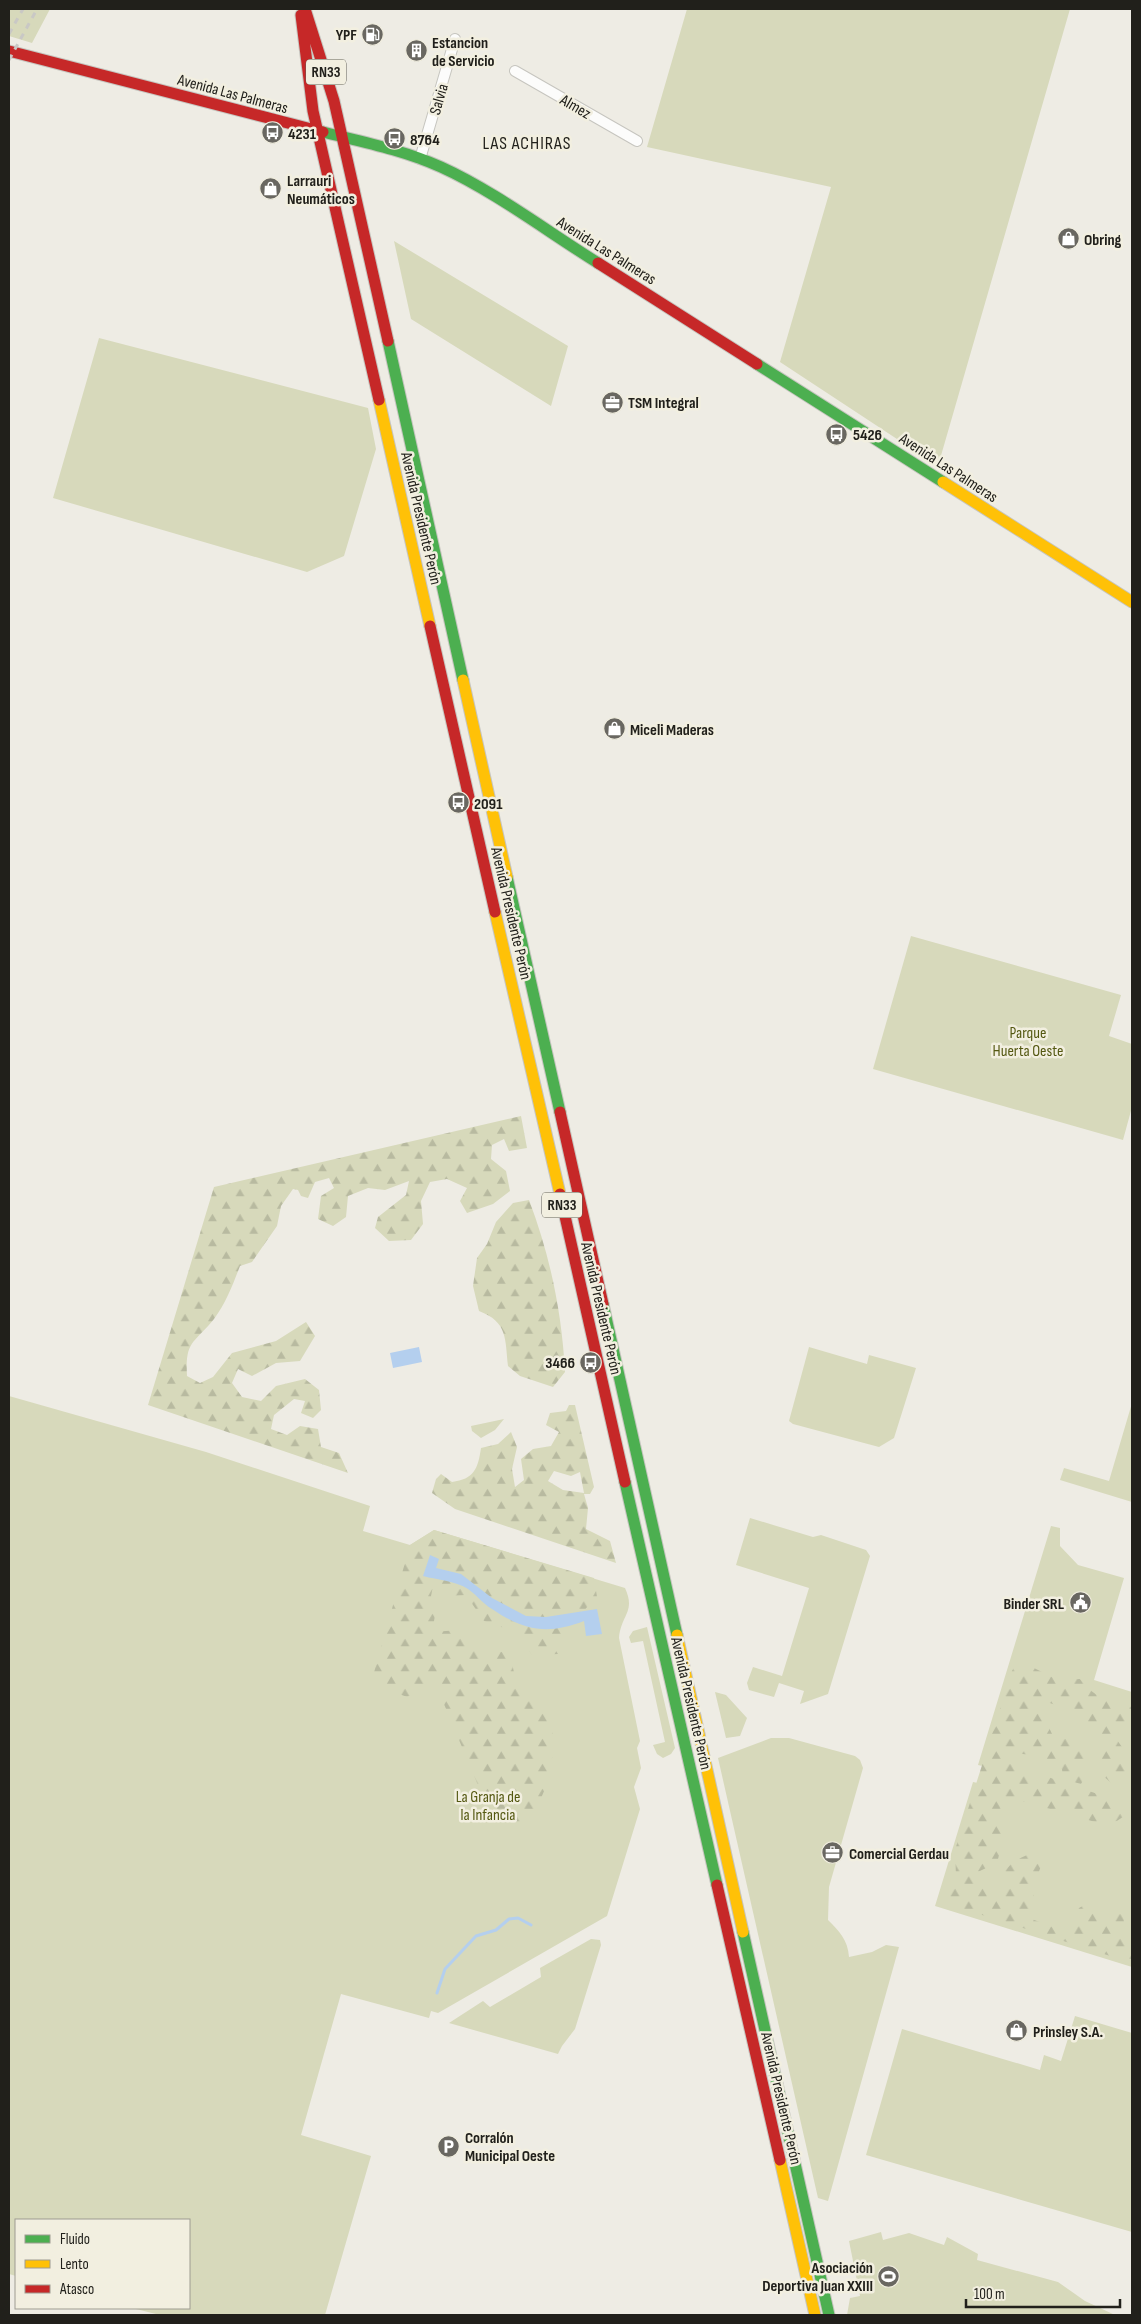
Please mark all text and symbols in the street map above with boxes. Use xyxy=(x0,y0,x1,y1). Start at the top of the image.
fuel station icon: YPF xyxy=(361,22,385,46)
place label: YPF xyxy=(336,26,357,45)
place label: Estancion de Servicio xyxy=(432,34,494,71)
building icon: Estancion de Servicio xyxy=(404,39,428,63)
road number: RN33 xyxy=(306,60,346,84)
street label: Avenida Las Palmeras xyxy=(174,70,290,118)
street label: Salvia xyxy=(426,82,453,117)
street label: Almez xyxy=(556,90,594,124)
bus stop icon: 4231 xyxy=(260,121,284,145)
place label: 4231 xyxy=(288,125,317,144)
bus stop icon: 8764 xyxy=(382,127,406,151)
place label: 8764 xyxy=(410,131,440,150)
district label: LAS ACHIRAS xyxy=(483,133,571,154)
place label: Larrauri Neumáticos xyxy=(287,172,355,209)
shop icon: Larrauri Neumáticos xyxy=(259,177,283,201)
street label: Avenida Las Palmeras xyxy=(552,213,660,289)
shop icon: Obring xyxy=(1056,227,1080,251)
place label: Obring xyxy=(1084,231,1122,250)
office icon: TSM Integral xyxy=(600,390,624,414)
place label: TSM Integral xyxy=(628,394,699,413)
bus stop icon: 5426 xyxy=(825,422,849,446)
place label: 5426 xyxy=(853,426,882,445)
street label: Avenida Las Palmeras xyxy=(895,429,1001,507)
street label: Avenida Presidente Perón xyxy=(396,449,445,586)
shop icon: Miceli Maderas xyxy=(602,717,626,741)
place label: Miceli Maderas xyxy=(630,721,714,740)
bus stop icon: 2091 xyxy=(446,791,470,815)
place label: 2091 xyxy=(474,795,503,814)
street label: Avenida Presidente Perón xyxy=(486,844,535,981)
park label: Parque Huerta Oeste xyxy=(993,1024,1063,1061)
road number: RN33 xyxy=(542,1192,582,1218)
street label: Avenida Presidente Perón xyxy=(576,1239,625,1376)
bus stop icon: 3466 xyxy=(579,1350,603,1374)
place label: 3466 xyxy=(545,1354,575,1373)
public building icon: Binder SRL xyxy=(1068,1591,1092,1615)
place label: Binder SRL xyxy=(1003,1595,1065,1614)
street label: Avenida Presidente Perón xyxy=(666,1634,715,1771)
park label: La Granja de la Infancia xyxy=(456,1788,520,1825)
office icon: Comercial Gerdau xyxy=(821,1841,845,1865)
place label: Comercial Gerdau xyxy=(849,1845,949,1864)
shop icon: Prinsley S.A. xyxy=(1005,2019,1029,2043)
place label: Prinsley S.A. xyxy=(1033,2023,1103,2042)
street label: Avenida Presidente Perón xyxy=(756,2029,805,2166)
place label: Corralón Municipal Oeste xyxy=(465,2129,555,2166)
parking icon: Corralón Municipal Oeste xyxy=(437,2134,461,2158)
legend xyxy=(15,2219,190,2309)
text: Fluido xyxy=(60,2230,90,2249)
text: Lento xyxy=(60,2255,89,2274)
place label: Asociación Deportiva Juan XXIII xyxy=(762,2259,873,2296)
sports icon: Asociación Deportiva Juan XXIII xyxy=(877,2264,901,2288)
scale bar xyxy=(966,2276,1120,2308)
text: Atasco xyxy=(59,2280,94,2299)
text: 100 m xyxy=(974,2285,1005,2304)

